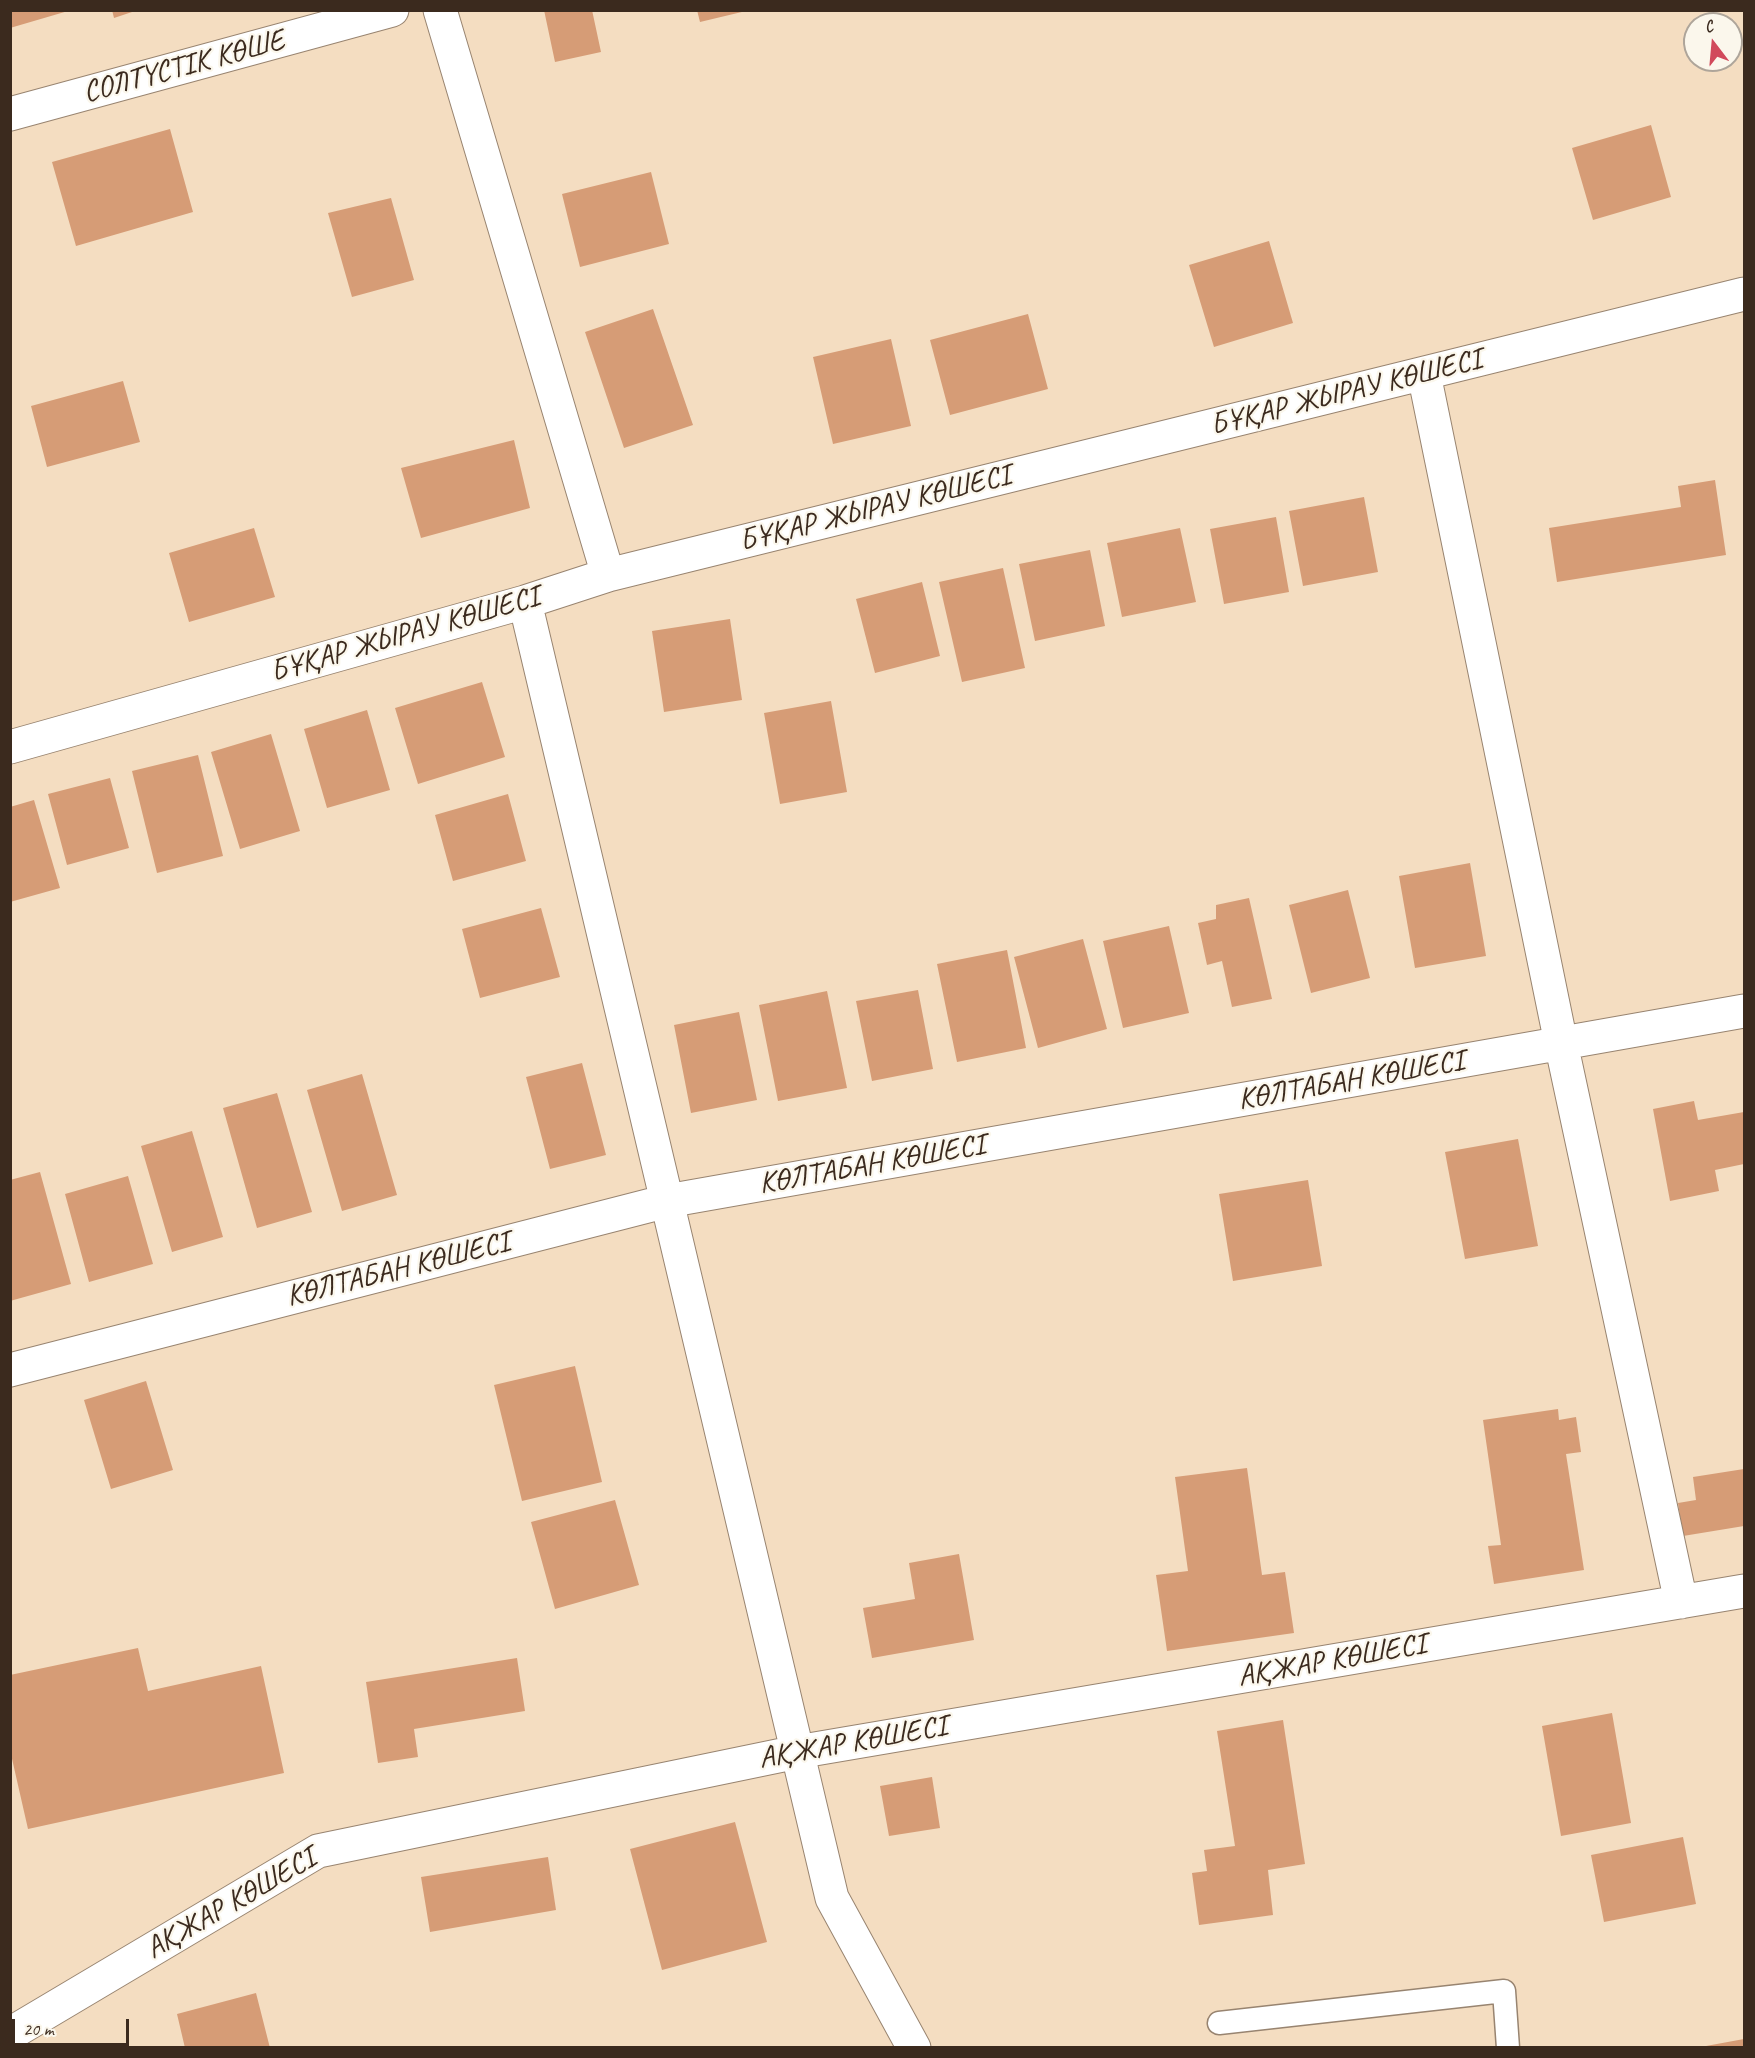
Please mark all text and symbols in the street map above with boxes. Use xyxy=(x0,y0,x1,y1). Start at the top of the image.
north arrow xyxy=(1683,12,1743,72)
text: С xyxy=(1702,16,1715,37)
street label: СОЛТҮСТІК КӨШЕ xyxy=(79,23,289,111)
street label: БҰҚАР ЖЫРАУ КӨШЕСІ xyxy=(1207,342,1485,444)
street label: БҰҚАР ЖЫРАУ КӨШЕСІ xyxy=(736,458,1014,560)
street label: БҰҚАР ЖЫРАУ КӨШЕСІ xyxy=(266,579,544,691)
street label: КӨЛТАБАН КӨШЕСІ xyxy=(1235,1043,1467,1119)
street label: КӨЛТАБАН КӨШЕСІ xyxy=(756,1127,988,1203)
street label: КӨЛТАБАН КӨШЕСІ xyxy=(283,1225,513,1315)
street label: АҚЖАР КӨШЕСІ xyxy=(1235,1627,1429,1695)
street label: АҚЖАР КӨШЕСІ xyxy=(756,1709,950,1777)
street label: АҚЖАР КӨШЕСІ xyxy=(140,1841,322,1967)
scale bar xyxy=(15,2007,132,2045)
text: 20 m xyxy=(23,2018,54,2040)

